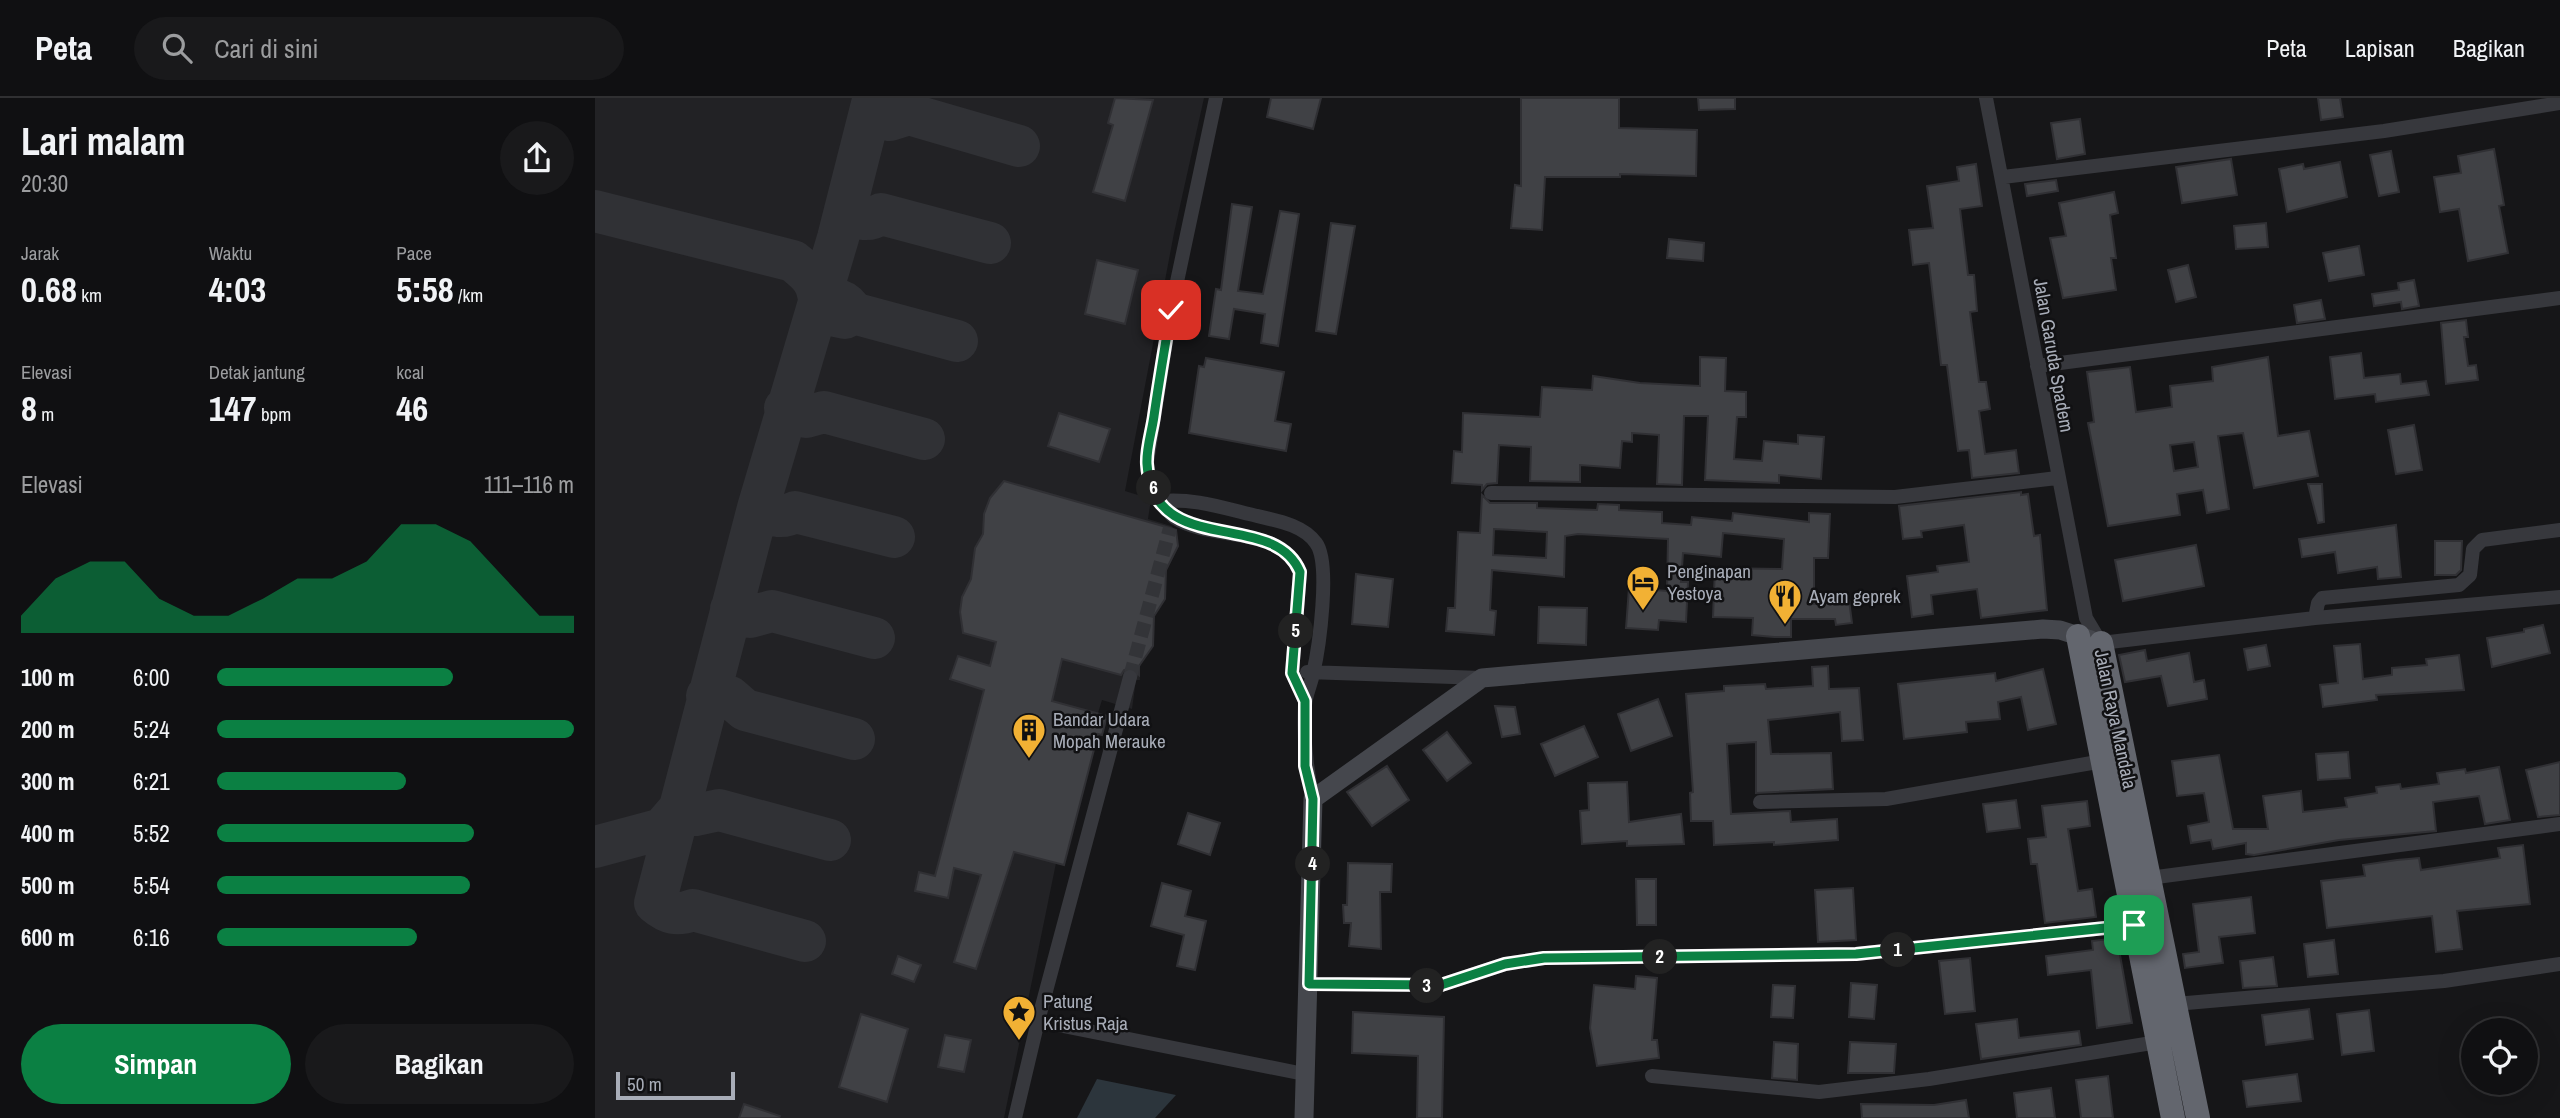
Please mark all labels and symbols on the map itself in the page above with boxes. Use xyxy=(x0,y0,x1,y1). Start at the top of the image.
street label: Jalan Garuda Spadem xyxy=(2028,276,2080,434)
pin xyxy=(1141,280,1201,340)
pin: 6 xyxy=(1137,470,1171,506)
place label: Penginapan Yestoya xyxy=(1667,558,1751,606)
hotel icon: Penginapan Yestoya xyxy=(1624,563,1662,612)
restaurant icon: Ayam geprek xyxy=(1766,577,1804,626)
place label: Ayam geprek xyxy=(1808,583,1901,609)
pin: 5 xyxy=(1279,614,1313,648)
street label: Jalan Raya Mandala xyxy=(2089,647,2144,791)
place label: Bandar Udara Mopah Merauke xyxy=(1053,706,1166,754)
building icon: Bandar Udara Mopah Merauke xyxy=(1010,711,1048,760)
pin: 4 xyxy=(1295,846,1331,882)
pin xyxy=(2104,895,2164,955)
pin: 1 xyxy=(1881,932,1915,968)
pin: 2 xyxy=(1643,940,1677,974)
pin: 3 xyxy=(1409,968,1445,1004)
place label: Patung Kristus Raja xyxy=(1043,988,1128,1036)
place icon: Patung Kristus Raja xyxy=(1000,993,1038,1042)
scale bar xyxy=(616,1069,735,1101)

